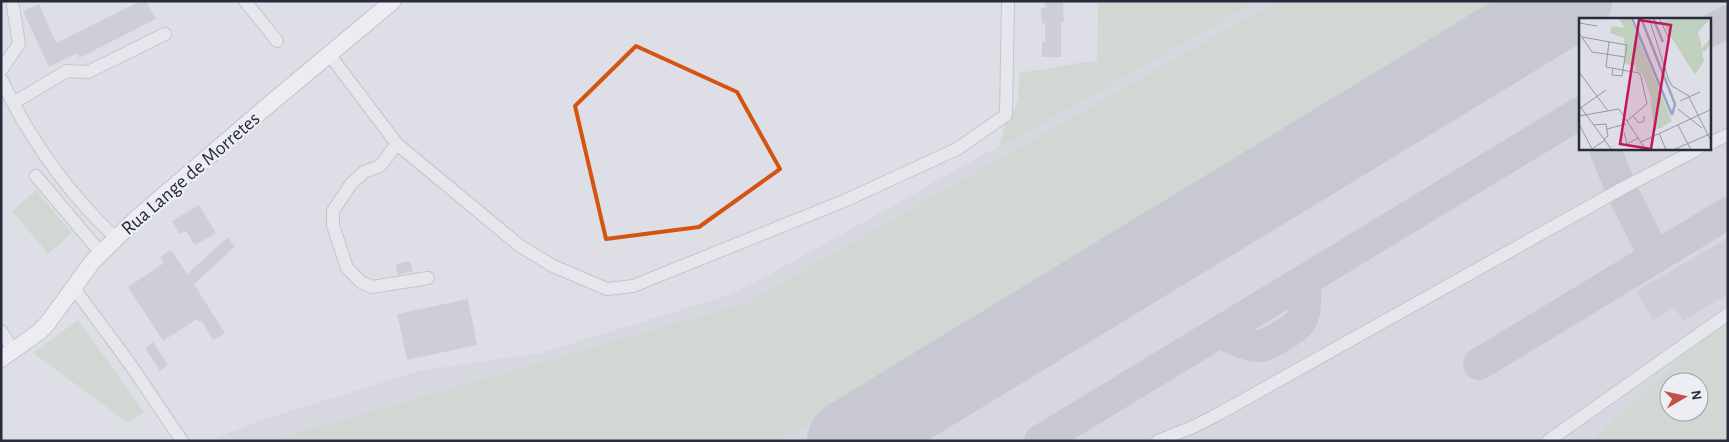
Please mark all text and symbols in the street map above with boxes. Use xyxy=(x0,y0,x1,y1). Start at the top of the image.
inset map xyxy=(1579,18,1712,150)
street label: Rua Lange de Morretes xyxy=(118,108,264,239)
north arrow xyxy=(1659,372,1709,422)
text: N xyxy=(1688,389,1704,401)

